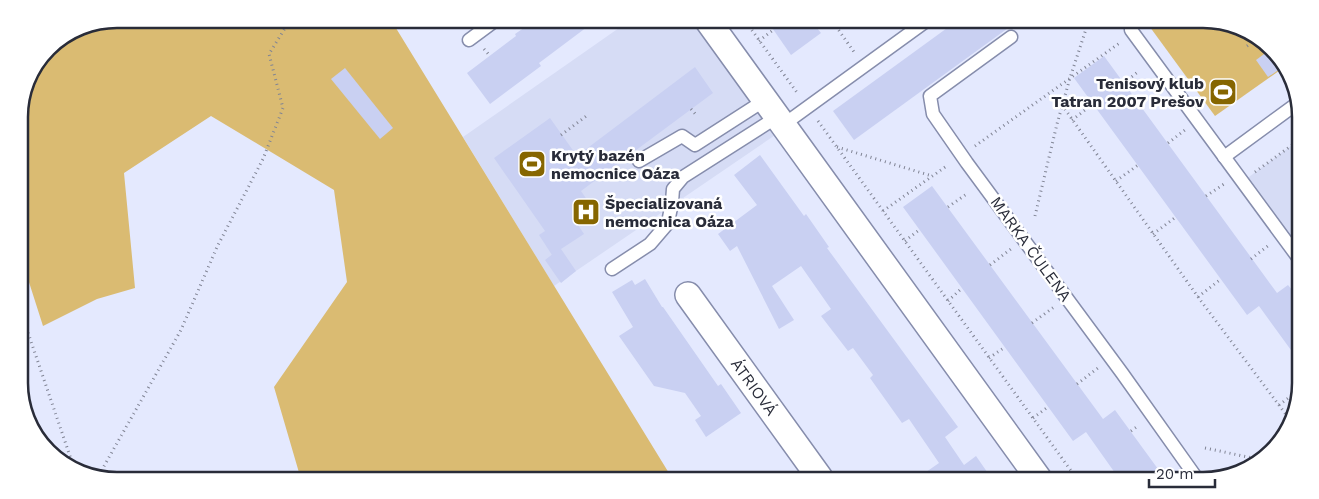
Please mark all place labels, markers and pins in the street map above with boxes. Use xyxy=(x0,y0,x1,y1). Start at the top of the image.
place label: Tenisový klub Tatran 2007 Prešov xyxy=(1051,74,1204,111)
sports icon: Tenisový klub Tatran 2007 Prešov xyxy=(1208,77,1238,107)
place label: Krytý bazén nemocnice Oáza xyxy=(551,146,681,183)
sports icon: Krytý bazén nemocnice Oáza xyxy=(517,149,547,179)
place label: Špecializovaná nemocnica Oáza xyxy=(605,194,734,231)
hospital icon: Špecializovaná nemocnica Oáza xyxy=(571,197,601,227)

